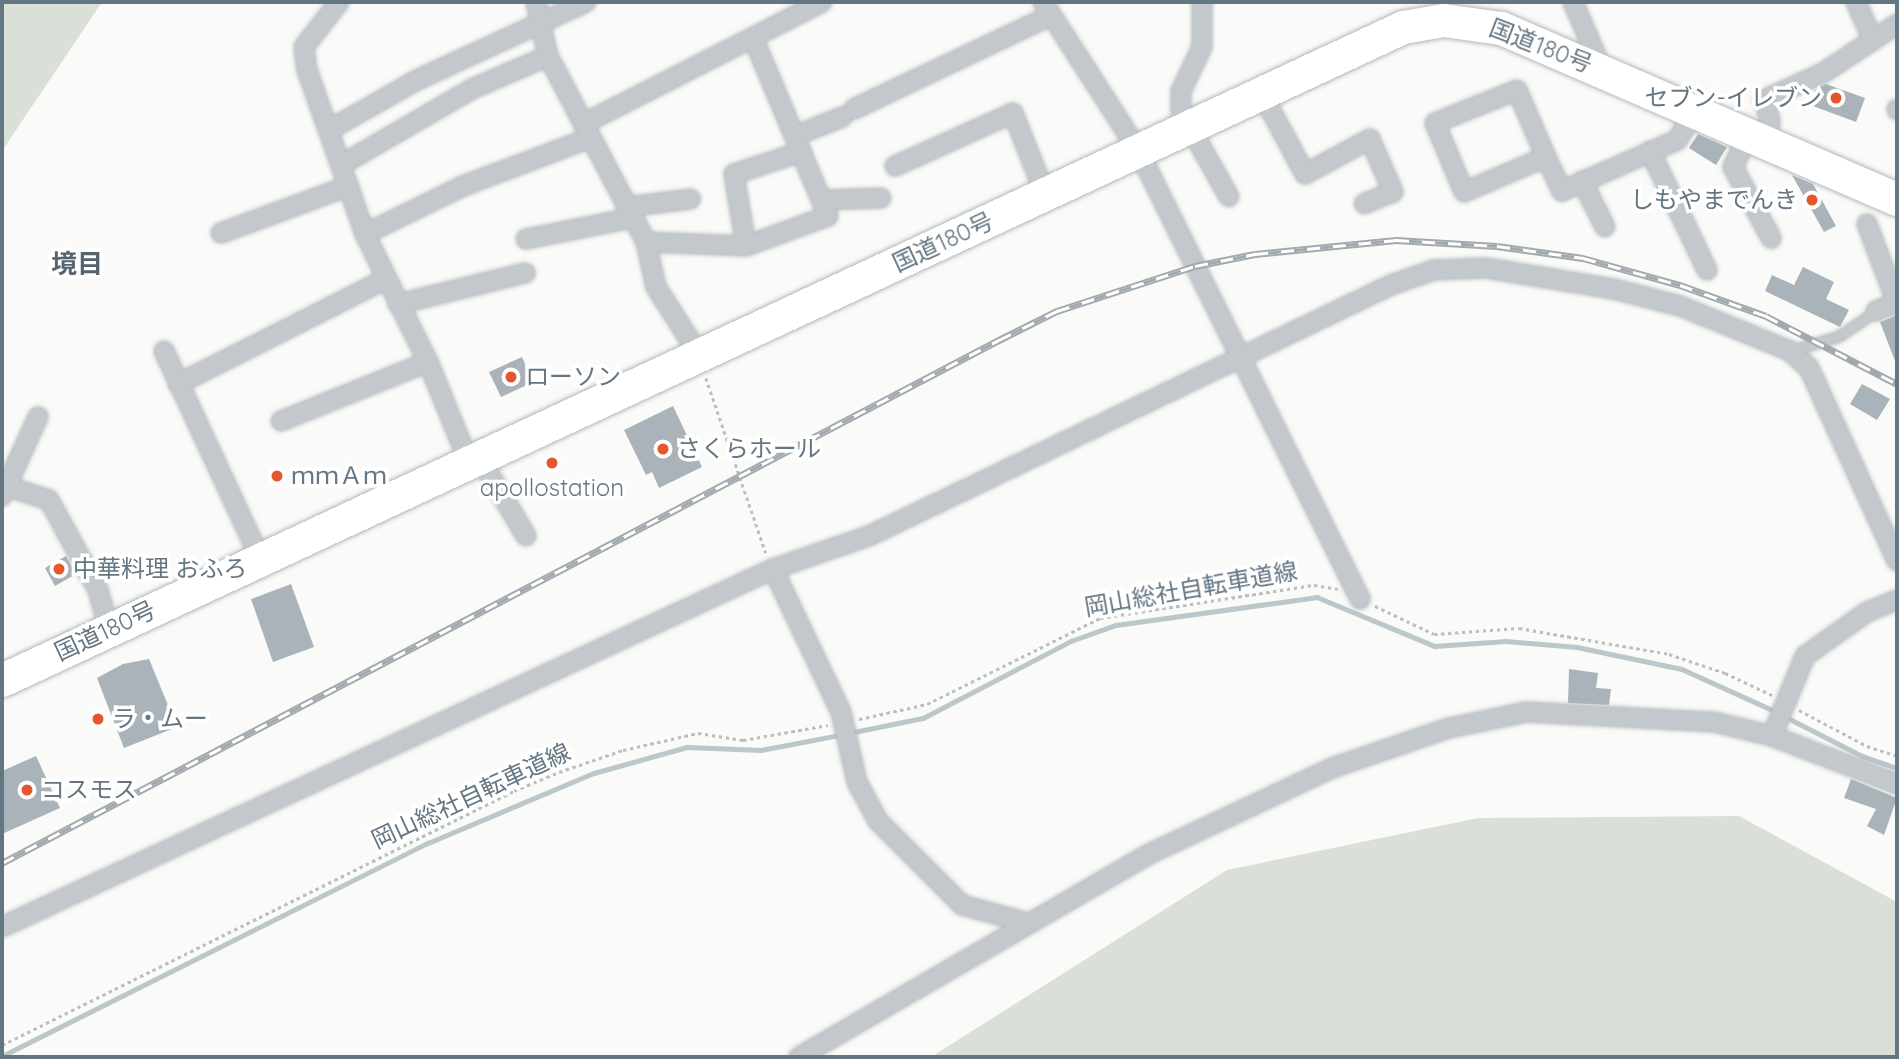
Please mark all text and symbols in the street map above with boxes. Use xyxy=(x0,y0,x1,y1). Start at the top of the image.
street label: 国道180号 xyxy=(1485,13,1597,79)
place label: セブン-イレブン xyxy=(1645,84,1822,112)
marker: セブン-イレブン xyxy=(1828,90,1844,106)
place label: しもやまでんき xyxy=(1630,186,1798,214)
marker: しもやまでんき xyxy=(1804,192,1820,208)
street label: 国道180号 xyxy=(888,206,998,278)
district label: 境目 xyxy=(51,248,103,280)
place label: ローソン xyxy=(525,363,621,391)
marker: ローソン xyxy=(503,369,519,385)
place label: さくらホール xyxy=(677,435,821,463)
marker: さくらホール xyxy=(655,441,671,457)
marker: apollostation xyxy=(544,455,560,471)
place label: ｍｍＡｍ xyxy=(291,462,387,490)
marker: ｍｍＡｍ xyxy=(269,468,285,484)
place label: apollostation xyxy=(480,474,624,502)
place label: 中華料理 おふろ xyxy=(73,555,248,583)
street label: 岡山総社自転車道線 xyxy=(1082,556,1300,622)
marker: 中華料理 おふろ xyxy=(51,561,67,577)
street label: 国道180号 xyxy=(50,595,160,667)
place label: ラ・ムー xyxy=(112,705,208,733)
marker: ラ・ムー xyxy=(90,711,106,727)
street label: 岡山総社自転車道線 xyxy=(367,737,575,855)
place label: コスモス xyxy=(41,776,137,804)
marker: コスモス xyxy=(19,782,35,798)

